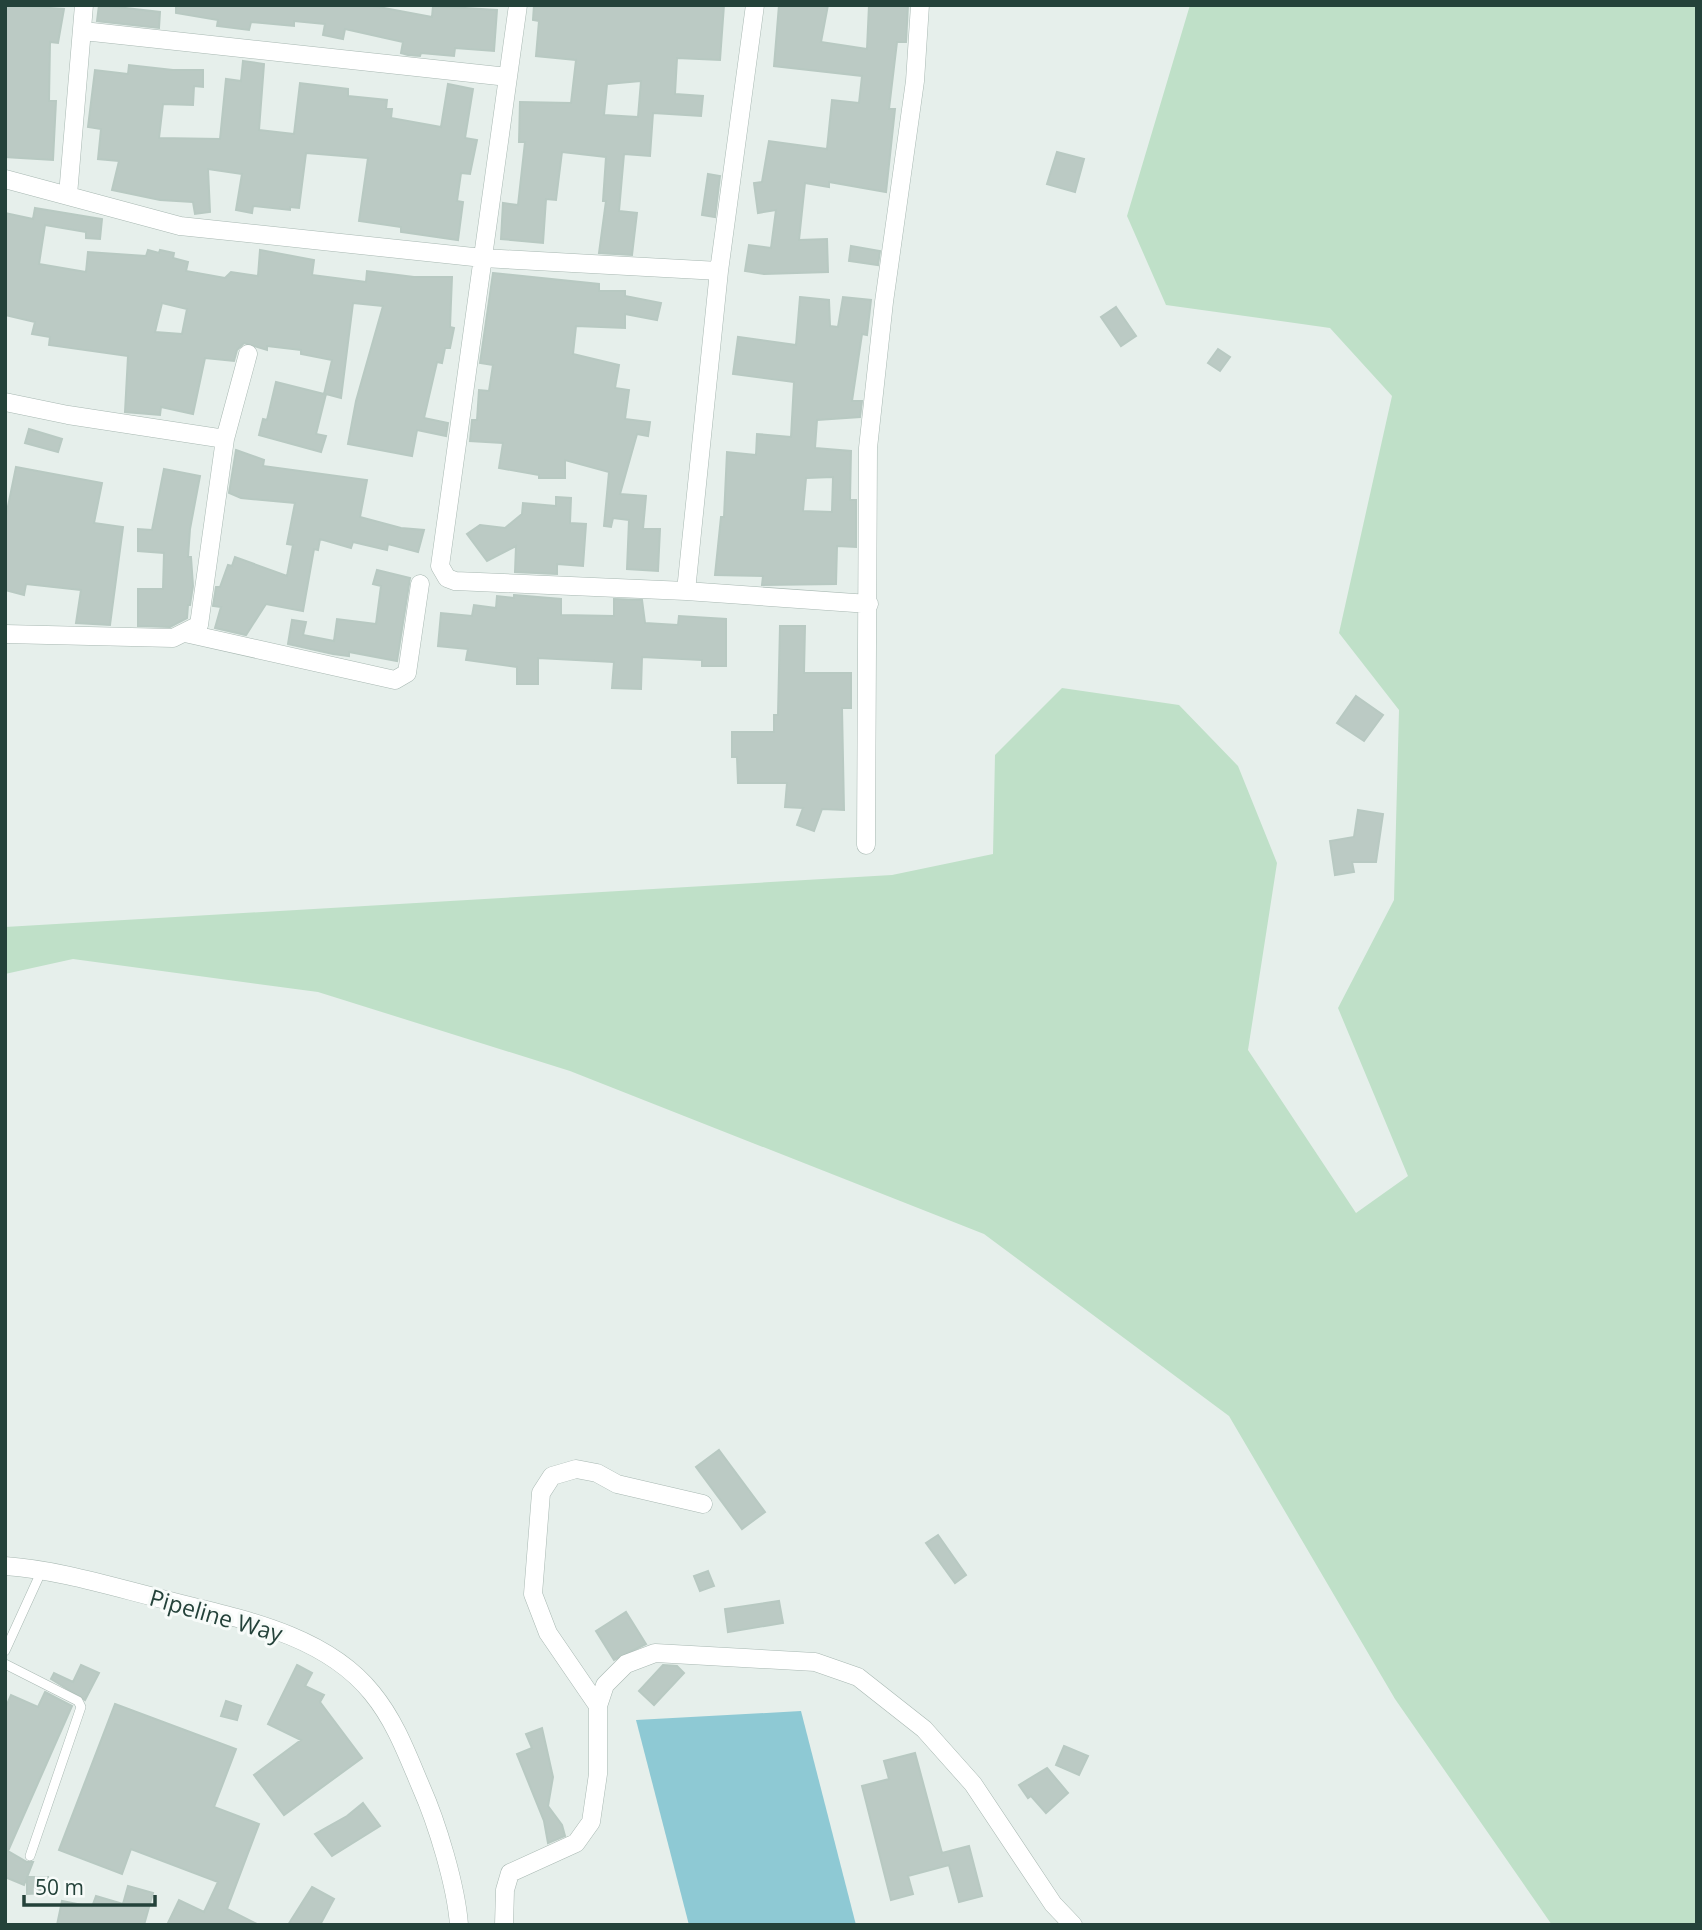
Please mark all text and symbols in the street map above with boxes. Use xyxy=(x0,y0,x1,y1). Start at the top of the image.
street label: Pipeline Way xyxy=(146,1581,287,1649)
scale bar xyxy=(24,1864,156,1908)
text: 50 m xyxy=(35,1873,84,1901)

